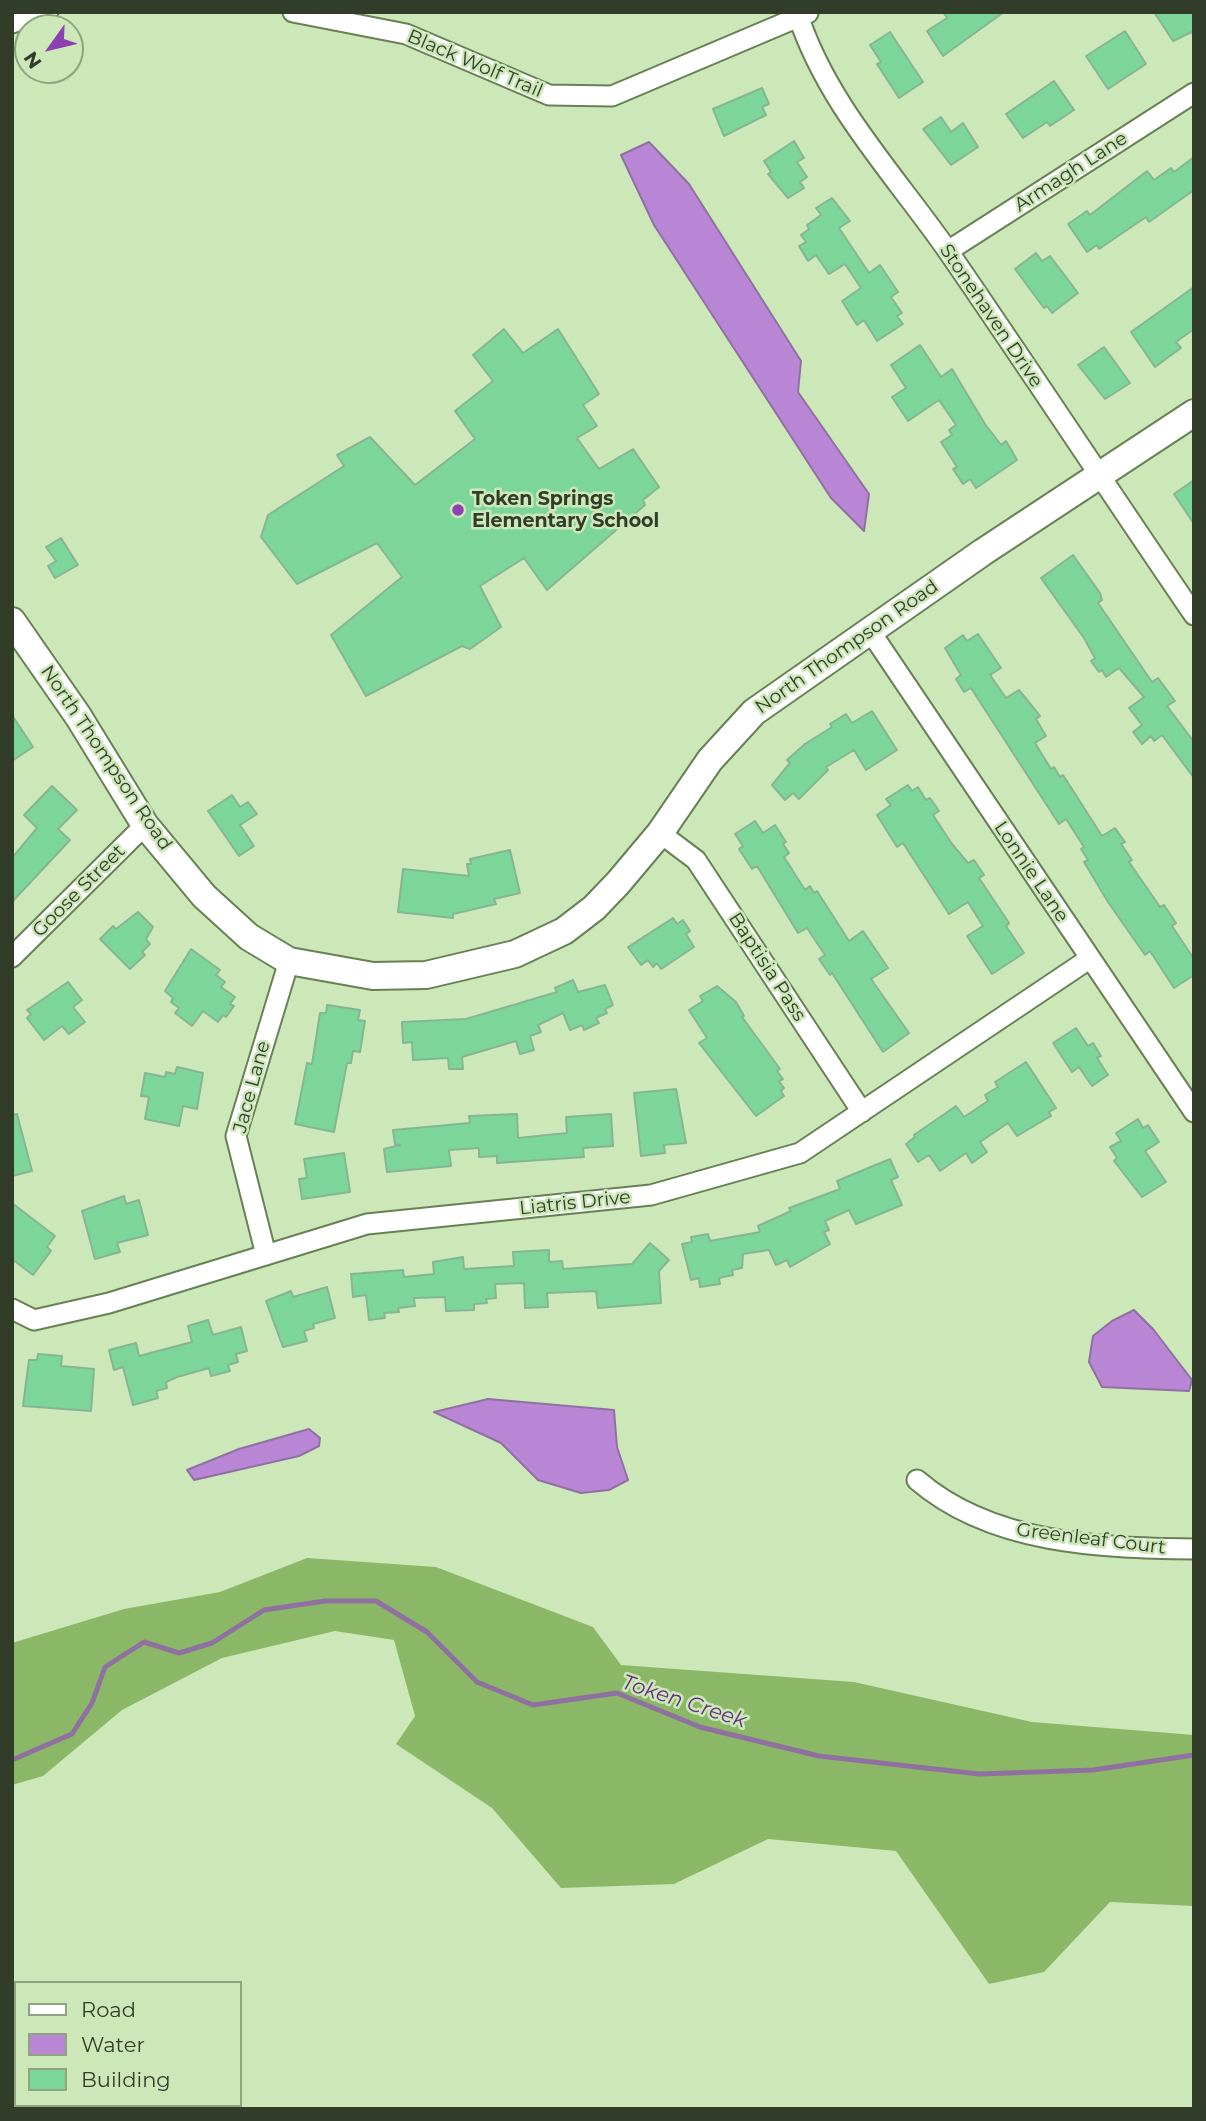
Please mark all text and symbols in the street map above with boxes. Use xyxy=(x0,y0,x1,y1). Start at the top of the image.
north arrow xyxy=(14,14,84,84)
street label: Black Wolf Trail xyxy=(404,25,546,103)
text: N xyxy=(19,47,47,73)
street label: Armagh Lane xyxy=(1010,127,1132,217)
street label: Stonehaven Drive xyxy=(935,240,1047,392)
place label: Token Springs Elementary School xyxy=(472,488,659,532)
marker: Token Springs Elementary School xyxy=(450,502,466,518)
street label: North Thompson Road xyxy=(751,575,943,719)
street label: North Thompson Road xyxy=(36,661,176,855)
street label: Lonnie Lane xyxy=(989,817,1073,927)
street label: Goose Street xyxy=(28,840,130,942)
street label: Baptisia Pass xyxy=(723,908,811,1026)
street label: Jace Lane xyxy=(229,1038,275,1136)
street label: Liatris Drive xyxy=(518,1186,632,1220)
street label: Greenleaf Court xyxy=(1015,1519,1167,1559)
water label: Token Creek xyxy=(618,1670,750,1734)
legend xyxy=(14,1981,242,2107)
text: Road xyxy=(81,1997,136,2022)
text: Water xyxy=(81,2032,145,2057)
text: Building xyxy=(81,2067,171,2092)

